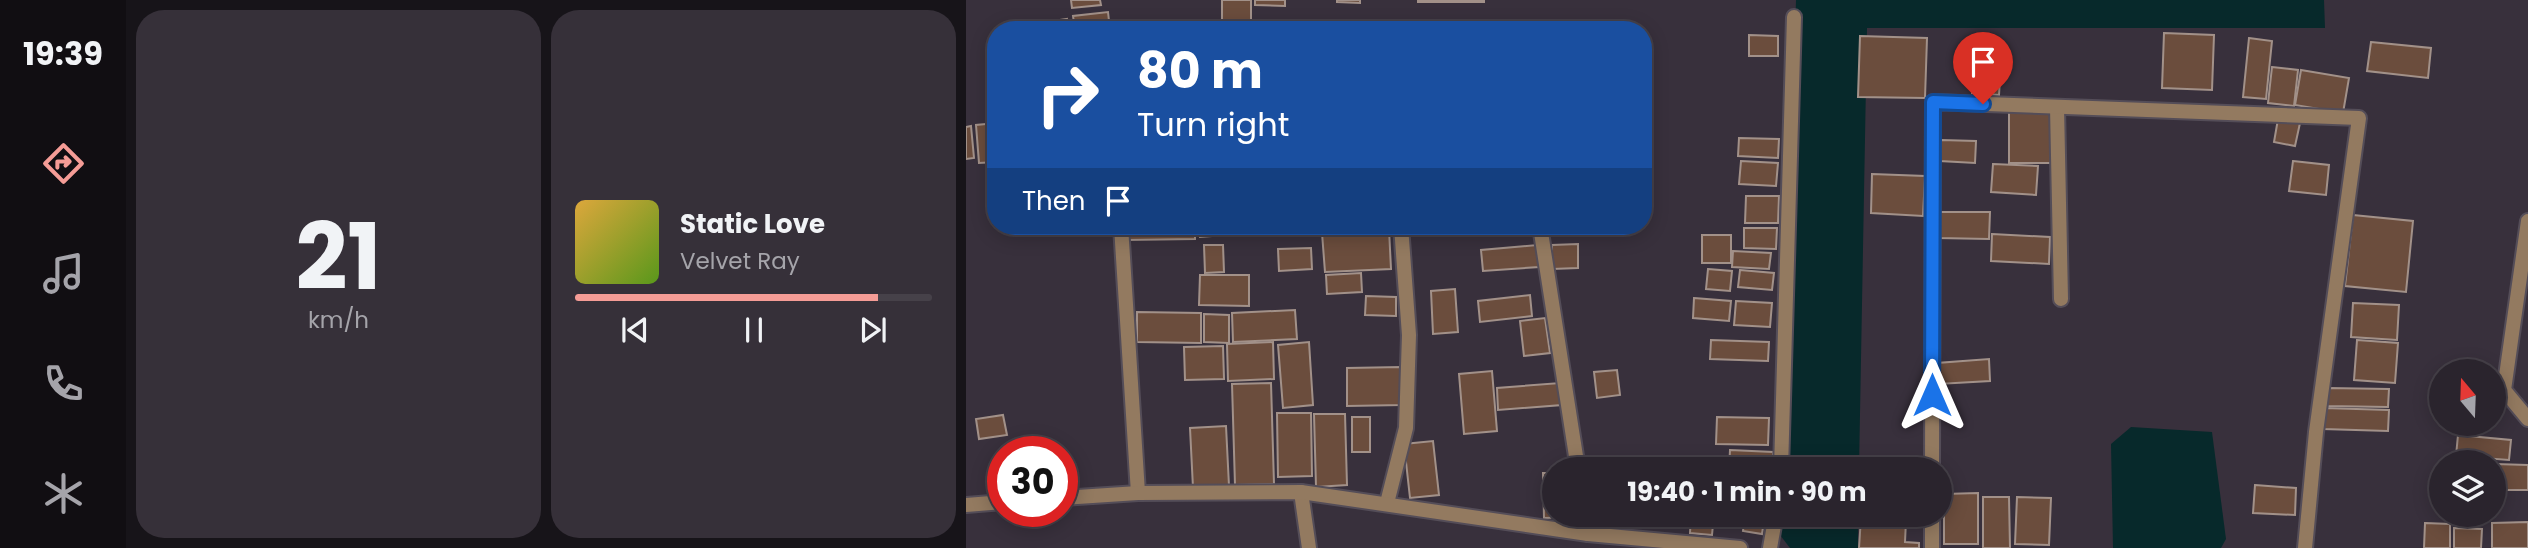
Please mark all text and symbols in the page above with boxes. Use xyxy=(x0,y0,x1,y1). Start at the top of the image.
text: 19:39 xyxy=(23,31,103,76)
pin xyxy=(1953,32,2013,104)
text: 80 m xyxy=(1137,37,1263,105)
icon: arrive xyxy=(1964,43,2002,81)
icon: right xyxy=(1022,49,1113,140)
text: Turn right xyxy=(1137,102,1289,147)
icon: directions xyxy=(39,139,88,188)
icon: arrive xyxy=(1099,182,1137,220)
text: Then xyxy=(1022,183,1085,219)
text: 21 xyxy=(295,193,382,321)
text: Static Love xyxy=(680,206,825,242)
text: Velvet Ray xyxy=(680,245,800,277)
icon: music xyxy=(39,249,88,298)
text: km/h xyxy=(308,304,369,336)
icon: previous xyxy=(616,311,654,349)
icon: pause xyxy=(735,311,773,349)
icon: next xyxy=(854,311,892,349)
position arrow xyxy=(1895,358,1969,432)
icon: phone xyxy=(39,359,88,408)
north arrow xyxy=(2429,359,2506,436)
map controls xyxy=(2429,359,2506,527)
speed limit sign: 30 xyxy=(987,436,1078,527)
button: layers xyxy=(2429,450,2506,527)
icon: climate xyxy=(39,469,88,518)
text: 19:40 · 1 min · 90 m xyxy=(1627,474,1867,510)

